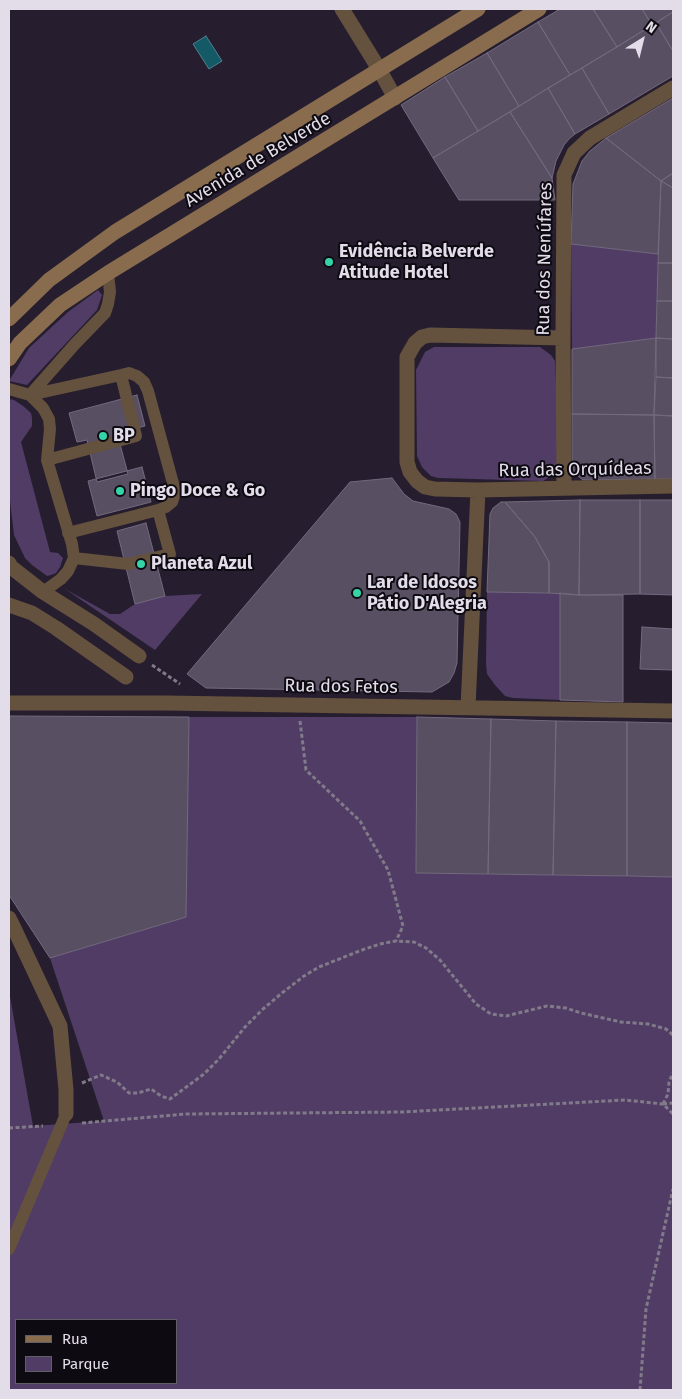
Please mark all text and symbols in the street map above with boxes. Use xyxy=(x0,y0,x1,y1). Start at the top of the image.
north arrow xyxy=(617,15,667,65)
text: N xyxy=(642,18,660,37)
street label: Avenida de Belverde xyxy=(181,108,335,212)
street label: Rua dos Nenúfares xyxy=(533,182,557,336)
place label: Evidência Belverde Atitude Hotel xyxy=(339,241,494,284)
marker: Evidência Belverde Atitude Hotel xyxy=(323,256,335,268)
place label: BP xyxy=(113,425,135,447)
marker: BP xyxy=(97,430,109,442)
street label: Rua das Orquídeas xyxy=(498,458,652,482)
place label: Pingo Doce & Go xyxy=(130,480,265,502)
marker: Pingo Doce & Go xyxy=(114,485,126,497)
place label: Planeta Azul xyxy=(151,553,252,575)
marker: Planeta Azul xyxy=(135,558,147,570)
place label: Lar de Idosos Pátio D'Alegria xyxy=(367,572,487,614)
marker: Lar de Idosos Pátio D'Alegria xyxy=(351,587,363,599)
street label: Rua dos Fetos xyxy=(284,675,398,699)
legend xyxy=(15,1319,178,1384)
text: Rua xyxy=(62,1330,88,1348)
text: Parque xyxy=(62,1355,109,1373)

